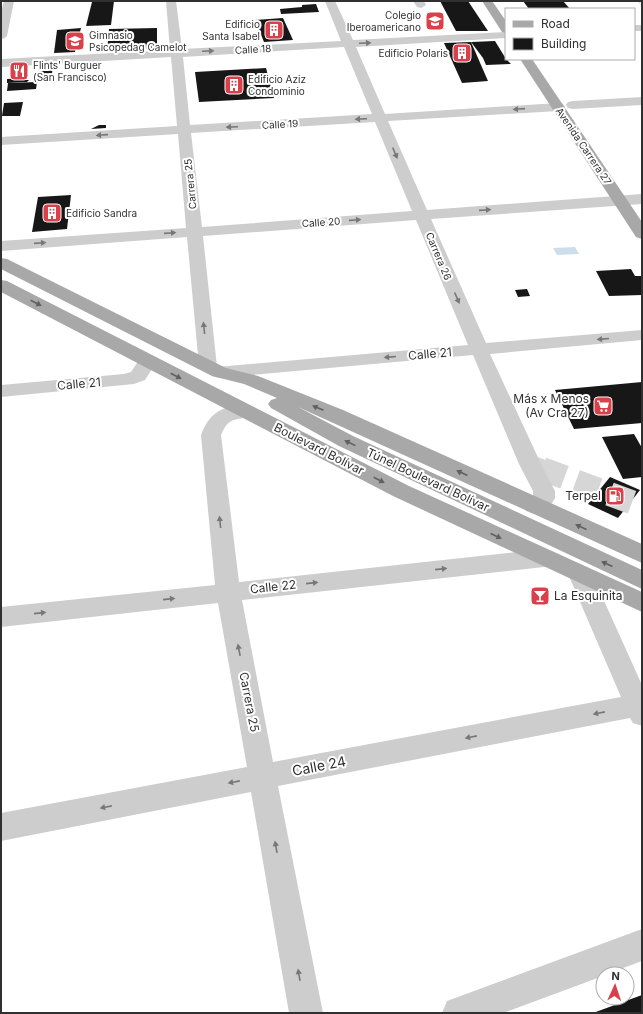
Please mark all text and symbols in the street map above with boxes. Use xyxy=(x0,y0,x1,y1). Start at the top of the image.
legend xyxy=(505,8,635,60)
place label: Colegio Iberoamericano xyxy=(347,9,421,33)
school or university icon: Colegio Iberoamericano xyxy=(424,10,446,32)
text: Road xyxy=(541,16,570,31)
place label: Edificio Santa Isabel xyxy=(202,18,260,42)
building icon: Edificio Santa Isabel xyxy=(263,19,285,41)
place label: Gimnasio Psicopedag Camelot xyxy=(89,29,187,53)
school or university icon: Gimnasio Psicopedag Camelot xyxy=(64,30,86,52)
text: Building xyxy=(541,36,586,51)
one-way arrow xyxy=(359,40,372,46)
street label: Calle 18 xyxy=(234,42,272,56)
building icon: Edificio Polaris xyxy=(451,42,473,64)
place label: Edificio Polaris xyxy=(378,47,448,59)
one-way arrow xyxy=(202,48,214,55)
place label: Flints' Burguer (San Francisco) xyxy=(33,59,107,83)
restaurant icon: Flints' Burguer (San Francisco) xyxy=(8,60,30,82)
place label: Edificio Aziz Condominio xyxy=(248,73,306,97)
building icon: Edificio Aziz Condominio xyxy=(223,74,245,96)
street label: Avenida Carrera 27 xyxy=(554,105,614,187)
one-way arrow xyxy=(513,106,525,113)
one-way arrow xyxy=(354,116,367,122)
street label: Calle 19 xyxy=(261,117,299,131)
one-way arrow xyxy=(226,123,238,130)
one-way arrow xyxy=(96,131,108,138)
one-way arrow xyxy=(392,147,398,158)
street label: Carrera 25 xyxy=(181,158,199,210)
building icon: Edificio Sandra xyxy=(41,202,63,224)
place label: Edificio Sandra xyxy=(66,207,137,219)
one-way arrow xyxy=(479,207,491,214)
street label: Calle 20 xyxy=(301,215,341,229)
one-way arrow xyxy=(349,216,361,223)
one-way arrow xyxy=(163,230,176,236)
street label: Carrera 26 xyxy=(424,230,454,282)
one-way arrow xyxy=(34,239,46,246)
one-way arrow xyxy=(454,292,461,304)
one-way arrow xyxy=(30,300,41,306)
one-way arrow xyxy=(201,322,208,334)
one-way arrow xyxy=(597,335,609,342)
street label: Calle 21 xyxy=(407,344,452,363)
one-way arrow xyxy=(384,354,396,360)
one-way arrow xyxy=(170,372,182,379)
street label: Calle 21 xyxy=(56,374,101,393)
place label: Más x Menos (Av Cra 27) xyxy=(513,391,589,420)
supermarket icon: Más x Menos (Av Cra 27) xyxy=(592,395,614,417)
one-way arrow xyxy=(313,405,324,411)
street label: Boulevard Bolívar xyxy=(272,419,367,478)
one-way arrow xyxy=(344,440,355,446)
street label: Túnel Boulevard Bolívar xyxy=(365,445,492,515)
one-way arrow xyxy=(457,470,468,476)
one-way arrow xyxy=(373,477,384,483)
fuel station icon: Terpel xyxy=(604,485,626,507)
place label: Terpel xyxy=(565,488,601,503)
one-way arrow xyxy=(217,516,224,528)
one-way arrow xyxy=(575,524,586,530)
one-way arrow xyxy=(490,532,502,539)
one-way arrow xyxy=(601,561,612,567)
one-way arrow xyxy=(435,566,447,572)
street label: Calle 22 xyxy=(249,577,297,596)
one-way arrow xyxy=(306,580,318,586)
bar icon: La Esquinita xyxy=(529,585,551,607)
place label: La Esquinita xyxy=(554,588,623,603)
one-way arrow xyxy=(163,595,175,602)
one-way arrow xyxy=(34,609,46,616)
one-way arrow xyxy=(236,644,242,656)
street label: Carrera 25 xyxy=(236,671,263,733)
one-way arrow xyxy=(593,710,605,716)
one-way arrow xyxy=(465,734,478,740)
street label: Calle 24 xyxy=(291,752,347,779)
one-way arrow xyxy=(228,780,240,786)
one-way arrow xyxy=(100,804,112,810)
one-way arrow xyxy=(272,841,278,853)
north arrow xyxy=(595,966,635,1006)
one-way arrow xyxy=(296,969,302,981)
text: N xyxy=(611,969,620,983)

